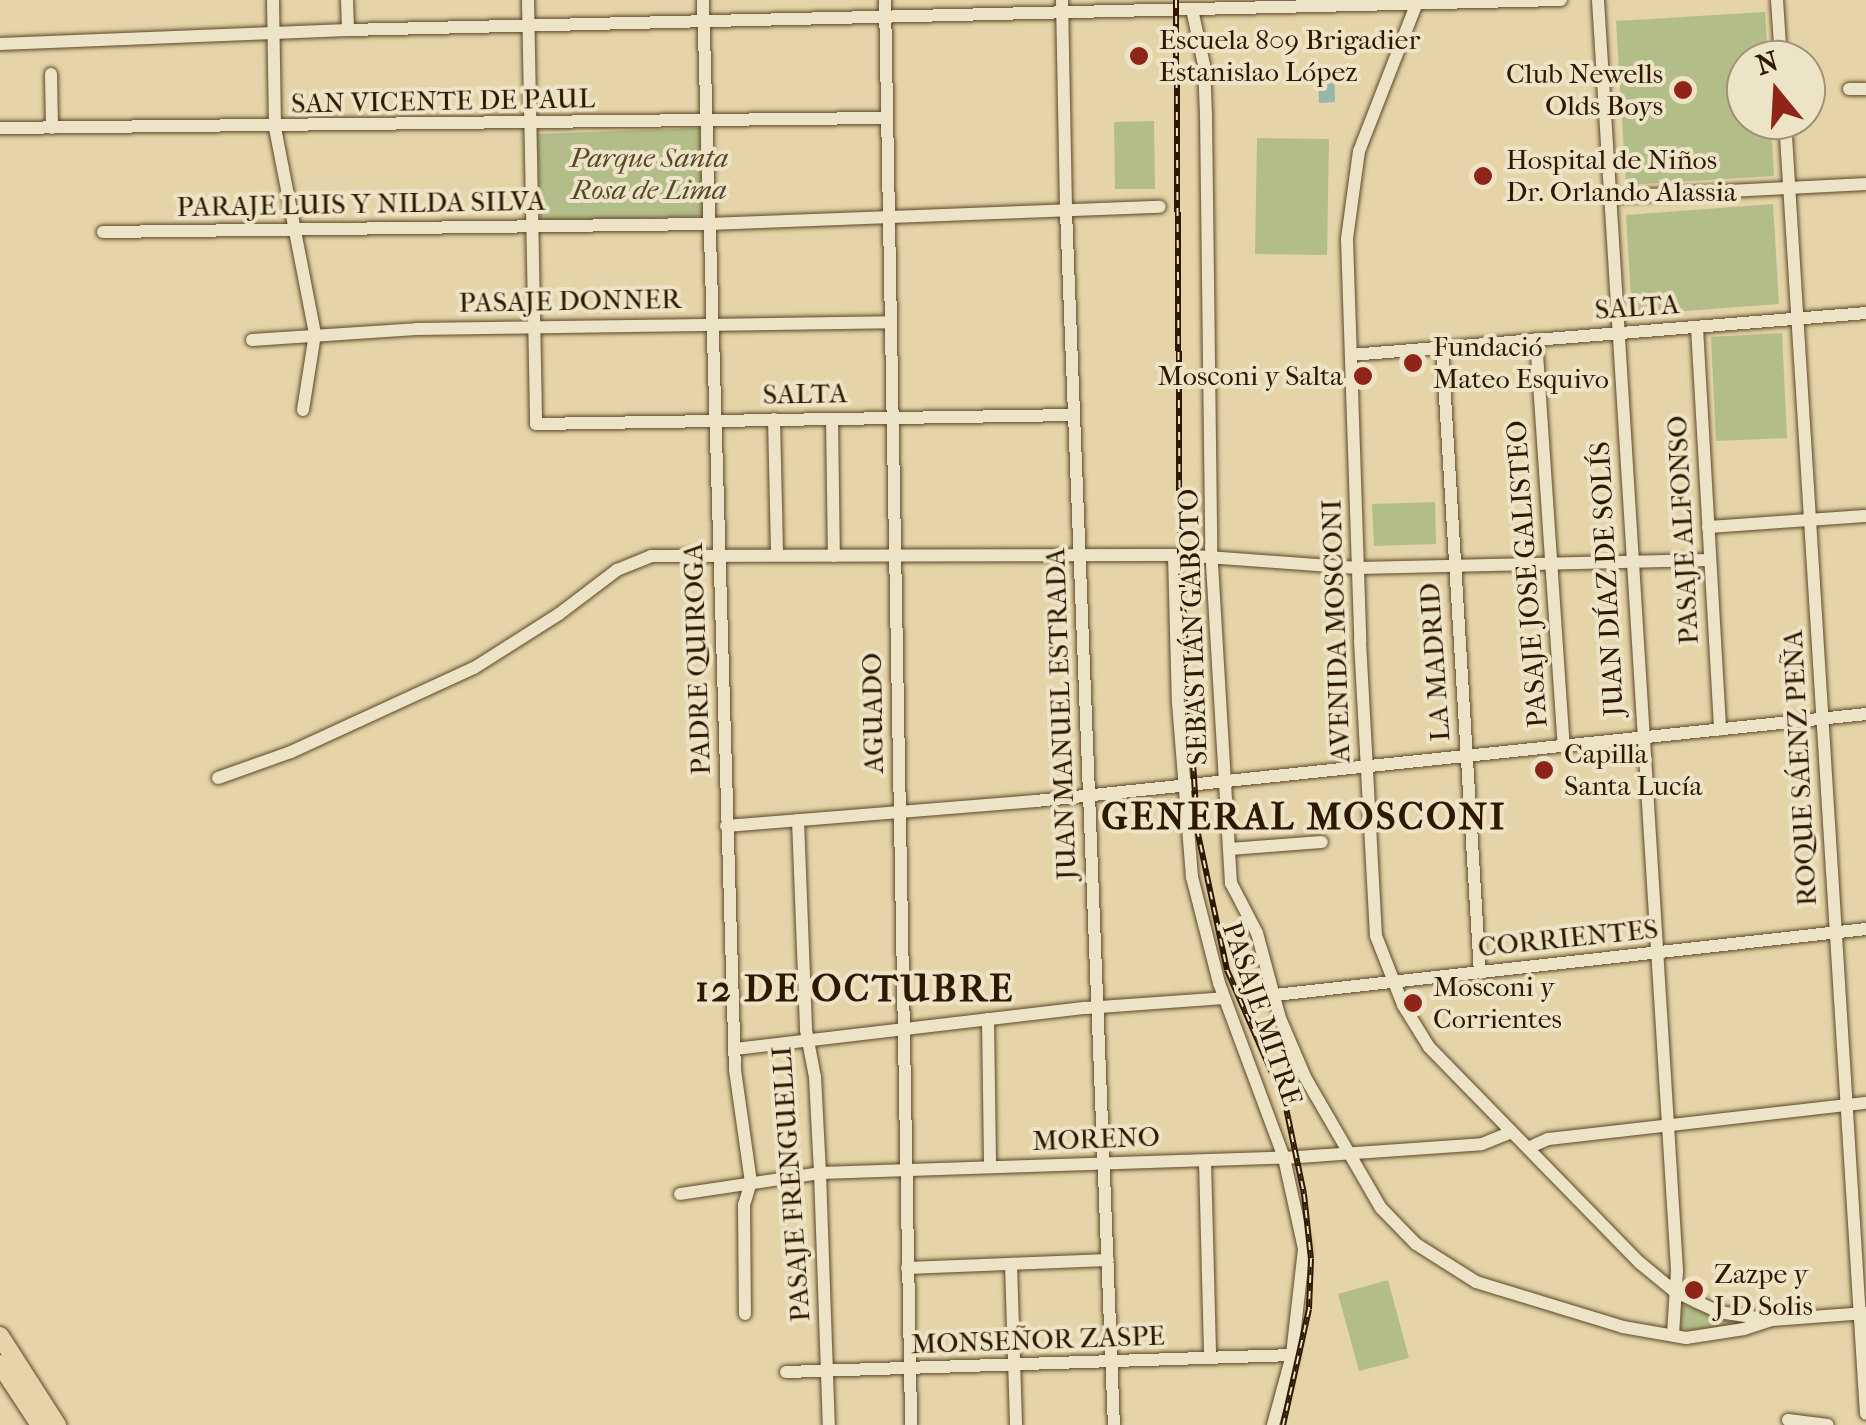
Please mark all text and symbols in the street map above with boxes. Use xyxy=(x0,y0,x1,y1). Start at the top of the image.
place label: Escuela 809 Brigadier Estanislao López xyxy=(1159,23,1420,89)
north arrow xyxy=(1726,40,1826,140)
text: N xyxy=(1752,44,1782,82)
marker: Escuela 809 Brigadier Estanislao López xyxy=(1128,45,1150,67)
place label: Club Newells Olds Boys xyxy=(1506,57,1663,123)
marker: Club Newells Olds Boys xyxy=(1672,79,1694,101)
street label: SAN VICENTE DE PAUL xyxy=(291,82,595,120)
park label: Parque Santa Rosa de Lima xyxy=(570,141,728,207)
place label: Hospital de Niños Dr. Orlando Alassia xyxy=(1506,143,1737,209)
marker: Hospital de Niños Dr. Orlando Alassia xyxy=(1470,163,1496,189)
street label: PARAJE LUIS Y NILDA SILVA xyxy=(176,184,546,224)
street label: PASAJE DONNER xyxy=(458,282,682,320)
street label: SALTA xyxy=(1594,287,1680,327)
place label: Fundació Mateo Esquivo xyxy=(1433,330,1609,396)
marker: Fundació Mateo Esquivo xyxy=(1402,352,1424,374)
place label: Mosconi y Salta xyxy=(1157,359,1343,393)
marker: Mosconi y Salta xyxy=(1352,365,1374,387)
street label: SALTA xyxy=(762,376,848,412)
street label: PASAJE ALFONSO xyxy=(1660,415,1706,645)
street label: PASAJE JOSE GALISTEO xyxy=(1499,419,1555,729)
street label: JUAN DÍAZ DE SOLÍS xyxy=(1583,441,1631,717)
street label: SEBASTIÁN GABOTO xyxy=(1171,488,1215,766)
street label: AVENIDA MOSCONI xyxy=(1315,499,1357,763)
street label: PADRE QUIROGA xyxy=(676,542,718,776)
street label: JUAN MANUEL ESTRADA xyxy=(1038,547,1084,881)
street label: LA MADRID xyxy=(1413,582,1457,742)
street label: ROQUE SÁENZ PEÑA xyxy=(1776,629,1824,907)
street label: AGUADO xyxy=(855,652,891,774)
place label: Capilla Santa Lucía xyxy=(1564,737,1703,803)
marker: Capilla Santa Lucía xyxy=(1533,759,1555,781)
district label: GENERAL MOSCONI xyxy=(1101,794,1507,840)
street label: CORRIENTES xyxy=(1476,912,1660,964)
street label: PASAJE MITRE xyxy=(1215,918,1309,1110)
district label: 12 DE OCTUBRE xyxy=(695,966,1015,1012)
place label: Mosconi y Corrientes xyxy=(1433,970,1562,1036)
marker: Mosconi y Corrientes xyxy=(1402,992,1424,1014)
street label: PASAJE FRENGUELLI xyxy=(765,1045,817,1323)
street label: MORENO xyxy=(1032,1120,1160,1158)
place label: Zazpe y J D Solis xyxy=(1714,1257,1813,1323)
marker: Zazpe y J D Solis xyxy=(1683,1279,1705,1301)
street label: MONSEÑOR ZASPE xyxy=(910,1319,1166,1361)

